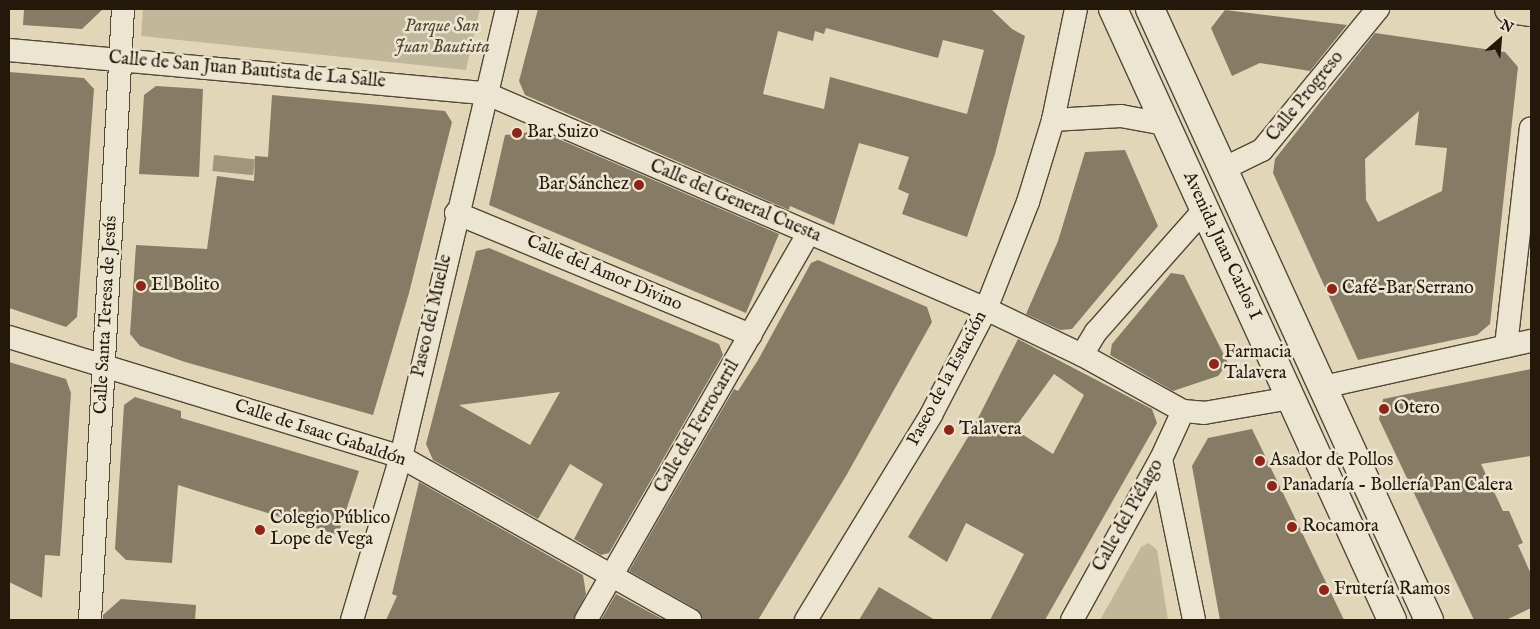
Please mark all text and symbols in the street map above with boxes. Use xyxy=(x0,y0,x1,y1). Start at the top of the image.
north arrow xyxy=(1475,15,1525,65)
text: N xyxy=(1497,16,1516,37)
park label: Parque San Juan Bautista xyxy=(394,17,490,59)
street label: Calle Progreso xyxy=(1263,47,1349,147)
street label: Calle de San Juan Bautista de La Salle xyxy=(108,48,386,94)
place label: Bar Suizo xyxy=(527,122,599,144)
marker: Bar Suizo xyxy=(511,127,523,139)
street label: Calle del General Cuesta xyxy=(646,156,824,248)
street label: Avenida Juan Carlos I xyxy=(1177,169,1265,323)
place label: Bar Sánchez xyxy=(538,174,629,196)
marker: Bar Sánchez xyxy=(633,179,645,191)
street label: Calle Santa Teresa de Jesús xyxy=(91,215,123,415)
street label: Calle del Amor Divino xyxy=(523,231,685,317)
street label: Paseo del Muelle xyxy=(408,252,458,380)
place label: El Bolito xyxy=(151,275,219,297)
place label: Café-Bar Serrano xyxy=(1342,278,1474,300)
marker: El Bolito xyxy=(135,280,147,292)
marker: Café-Bar Serrano xyxy=(1326,283,1338,295)
street label: Paseo de la Estación xyxy=(903,308,993,450)
place label: Farmacia Talavera xyxy=(1224,343,1292,386)
street label: Calle del Ferrocarril xyxy=(651,357,745,497)
marker: Farmacia Talavera xyxy=(1208,358,1220,370)
street label: Calle de Isaac Gabaldón xyxy=(232,396,408,472)
place label: Otero xyxy=(1394,398,1440,420)
marker: Otero xyxy=(1378,403,1390,415)
place label: Talavera xyxy=(959,419,1022,441)
marker: Talavera xyxy=(943,424,955,436)
place label: Asador de Pollos xyxy=(1270,450,1393,472)
marker: Asador de Pollos xyxy=(1254,455,1266,467)
street label: Calle del Piélago xyxy=(1089,456,1169,576)
place label: Panadaría - Bollería Pan Calera xyxy=(1282,475,1513,497)
marker: Panadaría - Bollería Pan Calera xyxy=(1266,480,1278,492)
place label: Colegio Público Lope de Vega xyxy=(270,509,390,552)
place label: Rocamora xyxy=(1302,516,1379,538)
marker: Rocamora xyxy=(1286,521,1298,533)
marker: Colegio Público Lope de Vega xyxy=(254,524,266,536)
place label: Frutería Ramos xyxy=(1334,579,1450,601)
marker: Frutería Ramos xyxy=(1318,584,1330,596)

